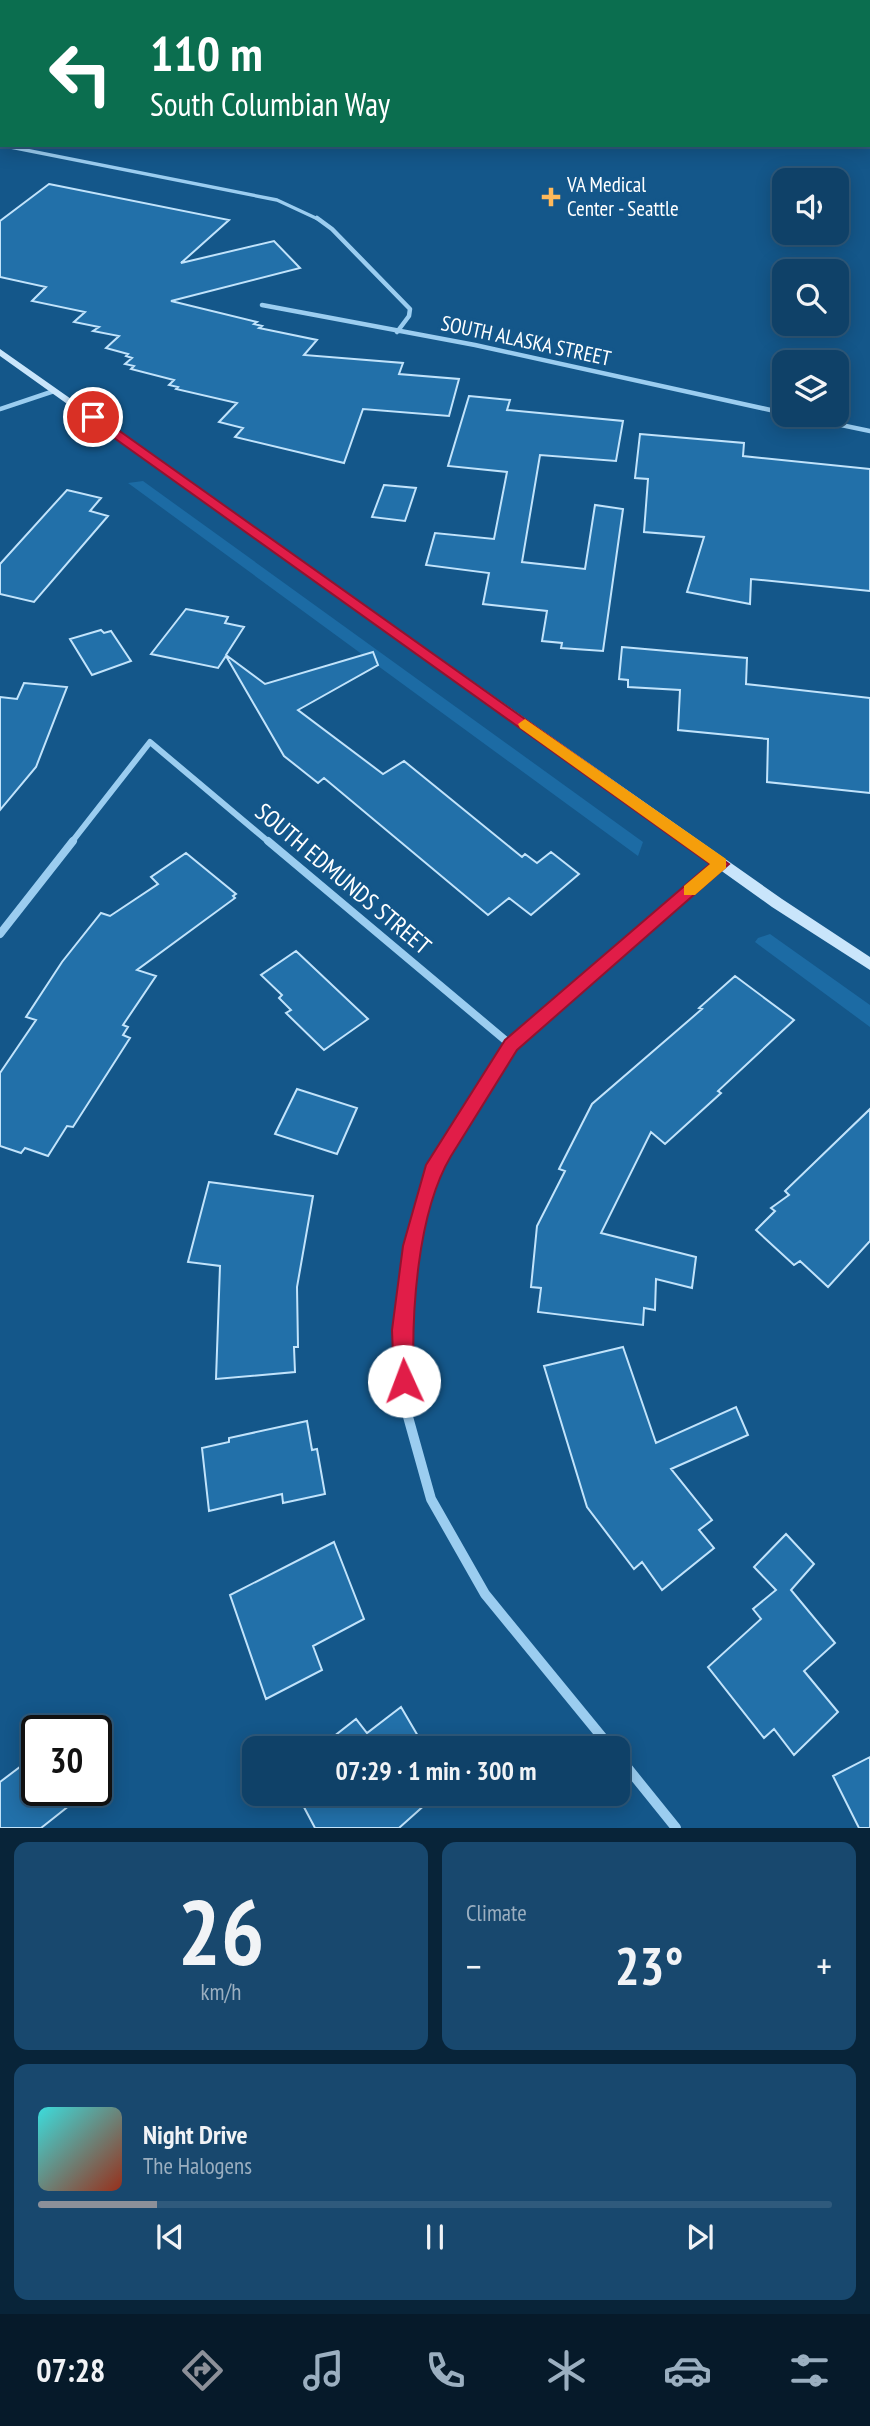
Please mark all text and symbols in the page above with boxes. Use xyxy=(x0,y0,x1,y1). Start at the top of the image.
text: 110 m xyxy=(150,21,263,85)
icon: left xyxy=(35,28,126,119)
text: South Columbian Way xyxy=(150,83,390,125)
map controls xyxy=(772,168,849,427)
button: sound xyxy=(772,168,849,245)
place label: VA Medical Center - Seattle xyxy=(566,171,679,222)
marker: VA Medical Center - Seattle xyxy=(541,187,561,207)
button: search xyxy=(772,259,849,336)
street label: SOUTH ALASKA STREET xyxy=(439,309,614,372)
button: layers xyxy=(772,350,849,427)
pin xyxy=(63,387,123,447)
icon: arrive xyxy=(74,398,112,436)
street label: SOUTH EDMUNDS STREET xyxy=(249,796,438,961)
position arrow xyxy=(367,1344,441,1418)
speed limit sign: 30 xyxy=(21,1715,112,1806)
text: 07:29 · 1 min · 300 m xyxy=(336,1754,536,1787)
text: 26 xyxy=(178,1872,265,1990)
text: Climate xyxy=(466,1898,527,1927)
text: 23° xyxy=(615,1932,683,1999)
text: − xyxy=(466,1941,482,1990)
text: + xyxy=(816,1941,832,1990)
text: km/h xyxy=(201,1977,241,2006)
text: Night Drive xyxy=(143,2118,248,2151)
text: The Halogens xyxy=(143,2151,252,2180)
icon: previous xyxy=(151,2218,189,2256)
icon: pause xyxy=(416,2218,454,2256)
icon: next xyxy=(681,2218,719,2256)
icon: directions xyxy=(178,2346,227,2395)
icon: music xyxy=(299,2346,348,2395)
icon: phone xyxy=(421,2346,470,2395)
icon: climate xyxy=(542,2346,591,2395)
icon: car xyxy=(663,2346,712,2395)
icon: filters xyxy=(785,2346,834,2395)
text: 07:28 xyxy=(36,2349,105,2391)

